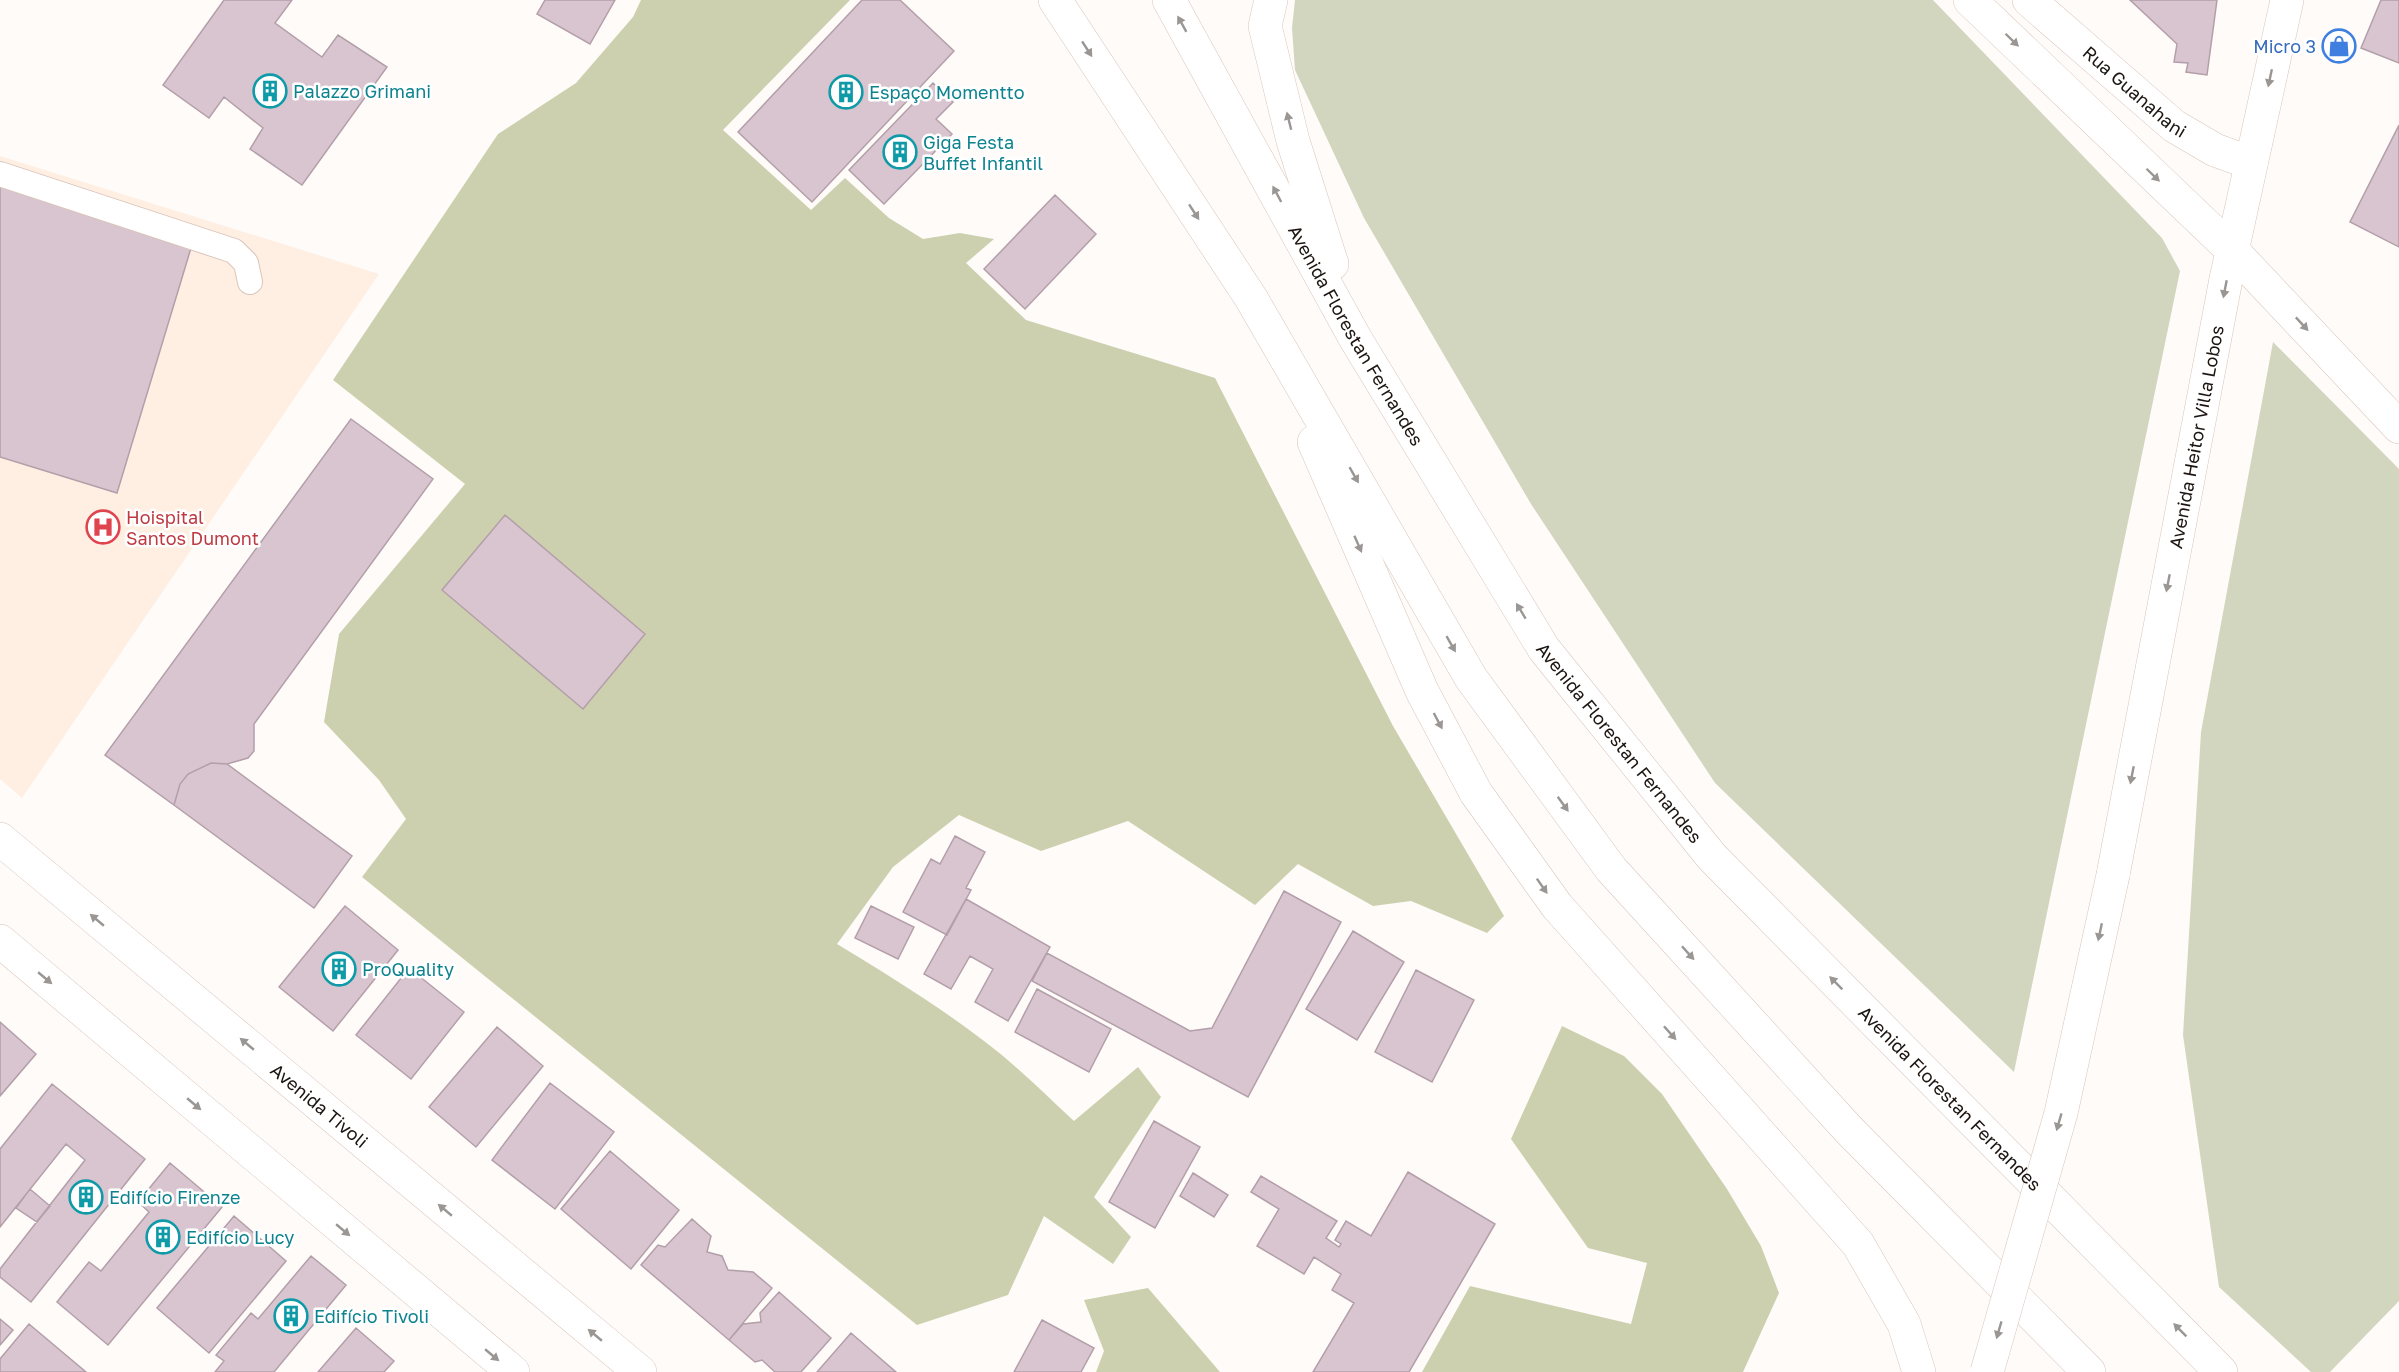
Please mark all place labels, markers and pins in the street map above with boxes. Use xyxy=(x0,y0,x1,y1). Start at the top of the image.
shop icon: Micro 3 xyxy=(2321,28,2357,64)
place label: Micro 3 xyxy=(2253,35,2316,57)
building icon: Palazzo Grimani xyxy=(252,73,288,109)
building icon: Espaço Momentto xyxy=(828,74,864,110)
place label: Palazzo Grimani xyxy=(293,80,431,102)
place label: Espaço Momentto xyxy=(869,81,1024,103)
place label: Giga Festa Buffet Infantil xyxy=(923,131,1043,174)
building icon: Giga Festa Buffet Infantil xyxy=(882,134,918,170)
place label: Hoispital Santos Dumont xyxy=(126,506,259,549)
hospital icon: Hoispital Santos Dumont xyxy=(85,509,121,545)
building icon: ProQuality xyxy=(321,951,357,987)
place label: ProQuality xyxy=(362,958,454,980)
building icon: Edifício Firenze xyxy=(68,1179,104,1215)
place label: Edifício Firenze xyxy=(109,1186,241,1208)
building icon: Edifício Lucy xyxy=(145,1219,181,1255)
place label: Edifício Lucy xyxy=(186,1226,294,1248)
building icon: Edifício Tivoli xyxy=(273,1298,309,1334)
place label: Edifício Tivoli xyxy=(314,1305,429,1327)

